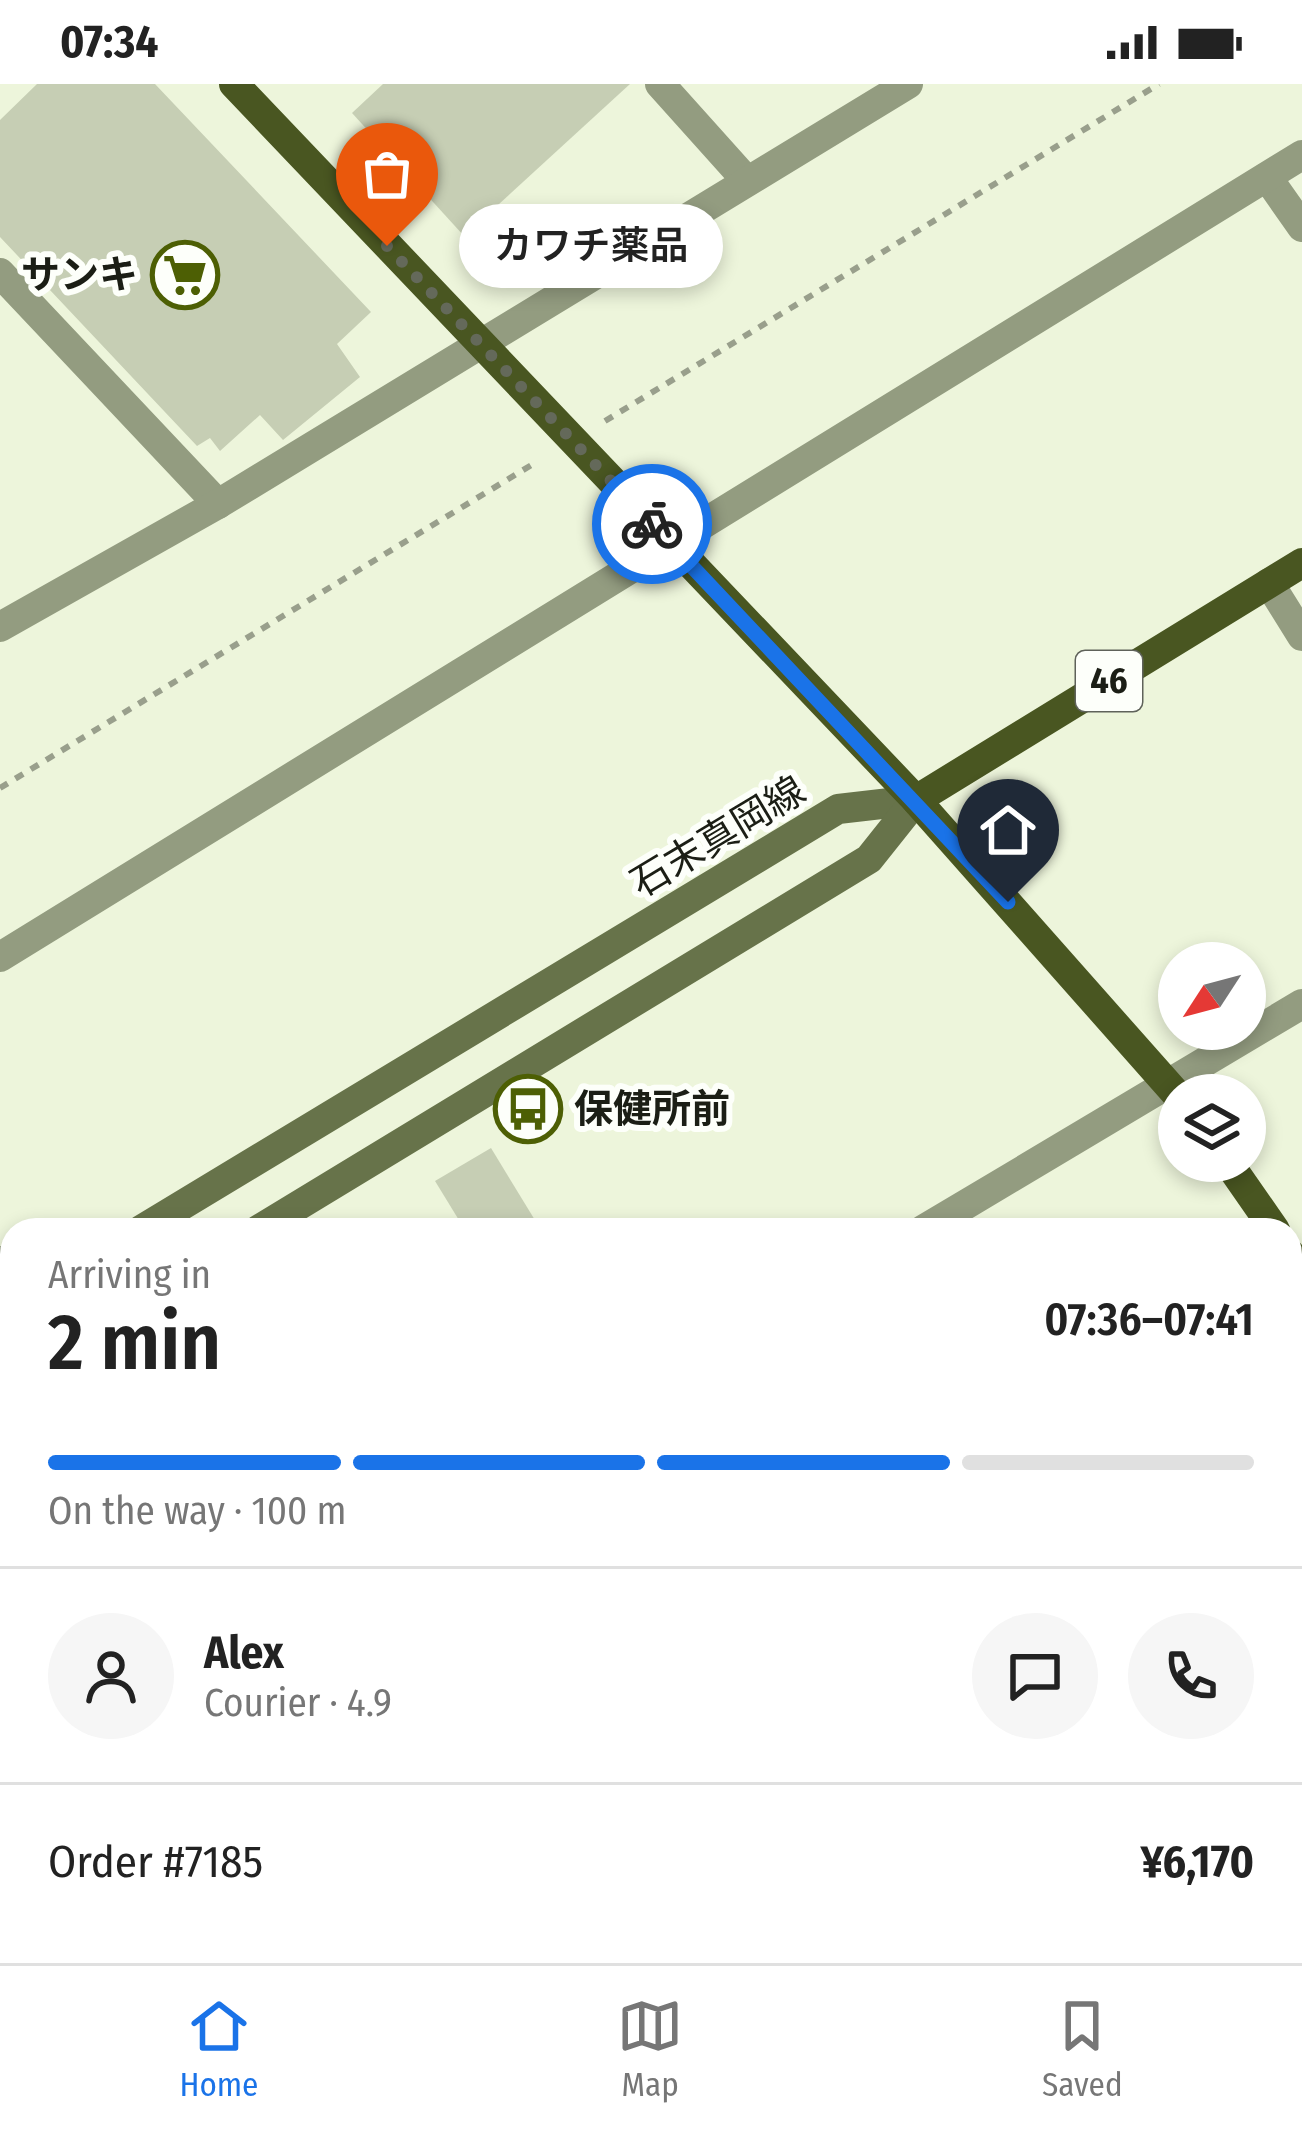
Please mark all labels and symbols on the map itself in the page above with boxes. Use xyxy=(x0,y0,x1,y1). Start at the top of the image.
pin xyxy=(336,123,438,246)
callout: カワチ薬品 xyxy=(459,204,723,288)
supermarket icon: サンキ xyxy=(150,240,220,310)
place label: サンキ xyxy=(21,252,138,298)
courier xyxy=(592,464,712,584)
road number: 46 xyxy=(1076,651,1142,711)
street label: 石末真岡線 xyxy=(623,767,813,907)
pin xyxy=(957,779,1059,902)
north arrow xyxy=(1158,942,1266,1050)
bus stop icon: 保健所前 xyxy=(493,1074,563,1144)
place label: 保健所前 xyxy=(574,1086,730,1132)

